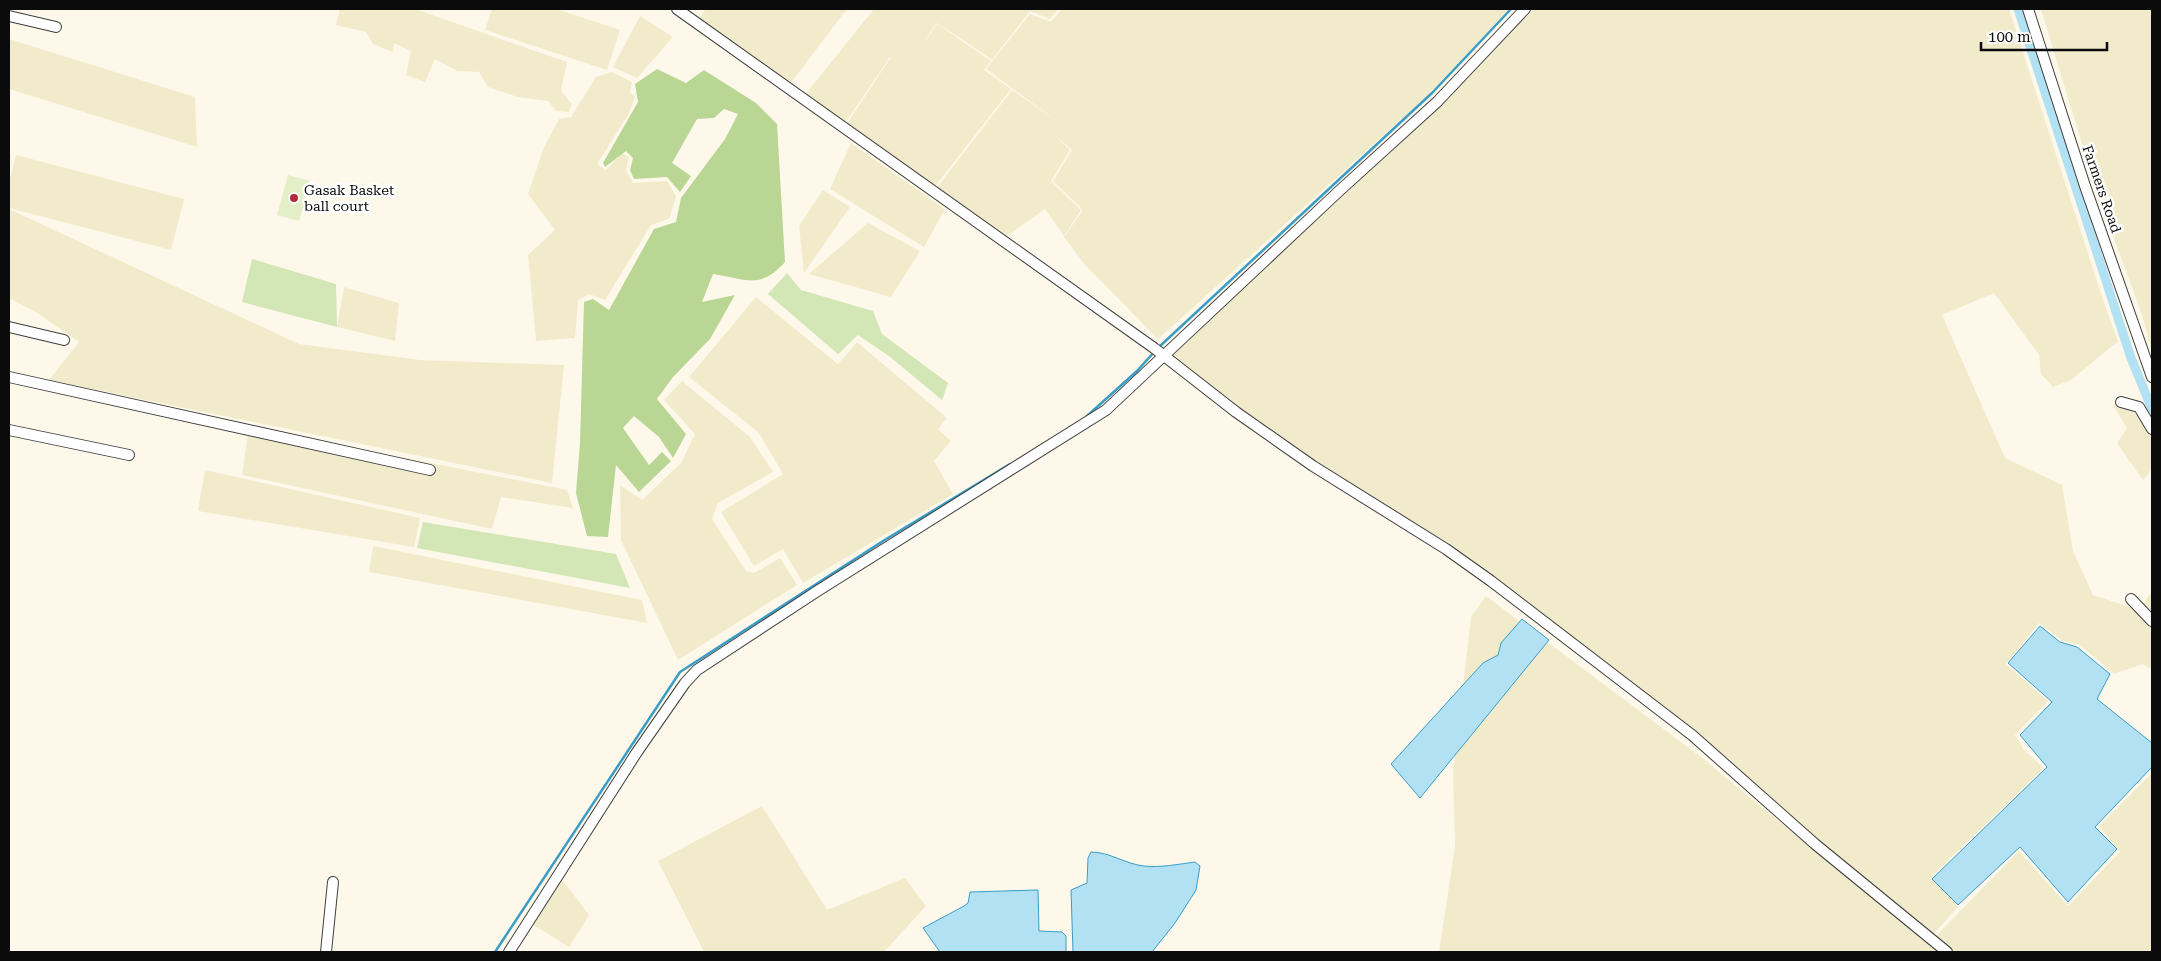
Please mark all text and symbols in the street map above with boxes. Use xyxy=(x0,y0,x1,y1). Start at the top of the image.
scale bar xyxy=(1981,20,2107,52)
text: 100 m xyxy=(1988,28,2031,46)
street label: Farmers Road xyxy=(2079,143,2125,235)
place label: Gasak Basket ball court xyxy=(304,182,394,214)
marker: Gasak Basket ball court xyxy=(288,192,300,204)

